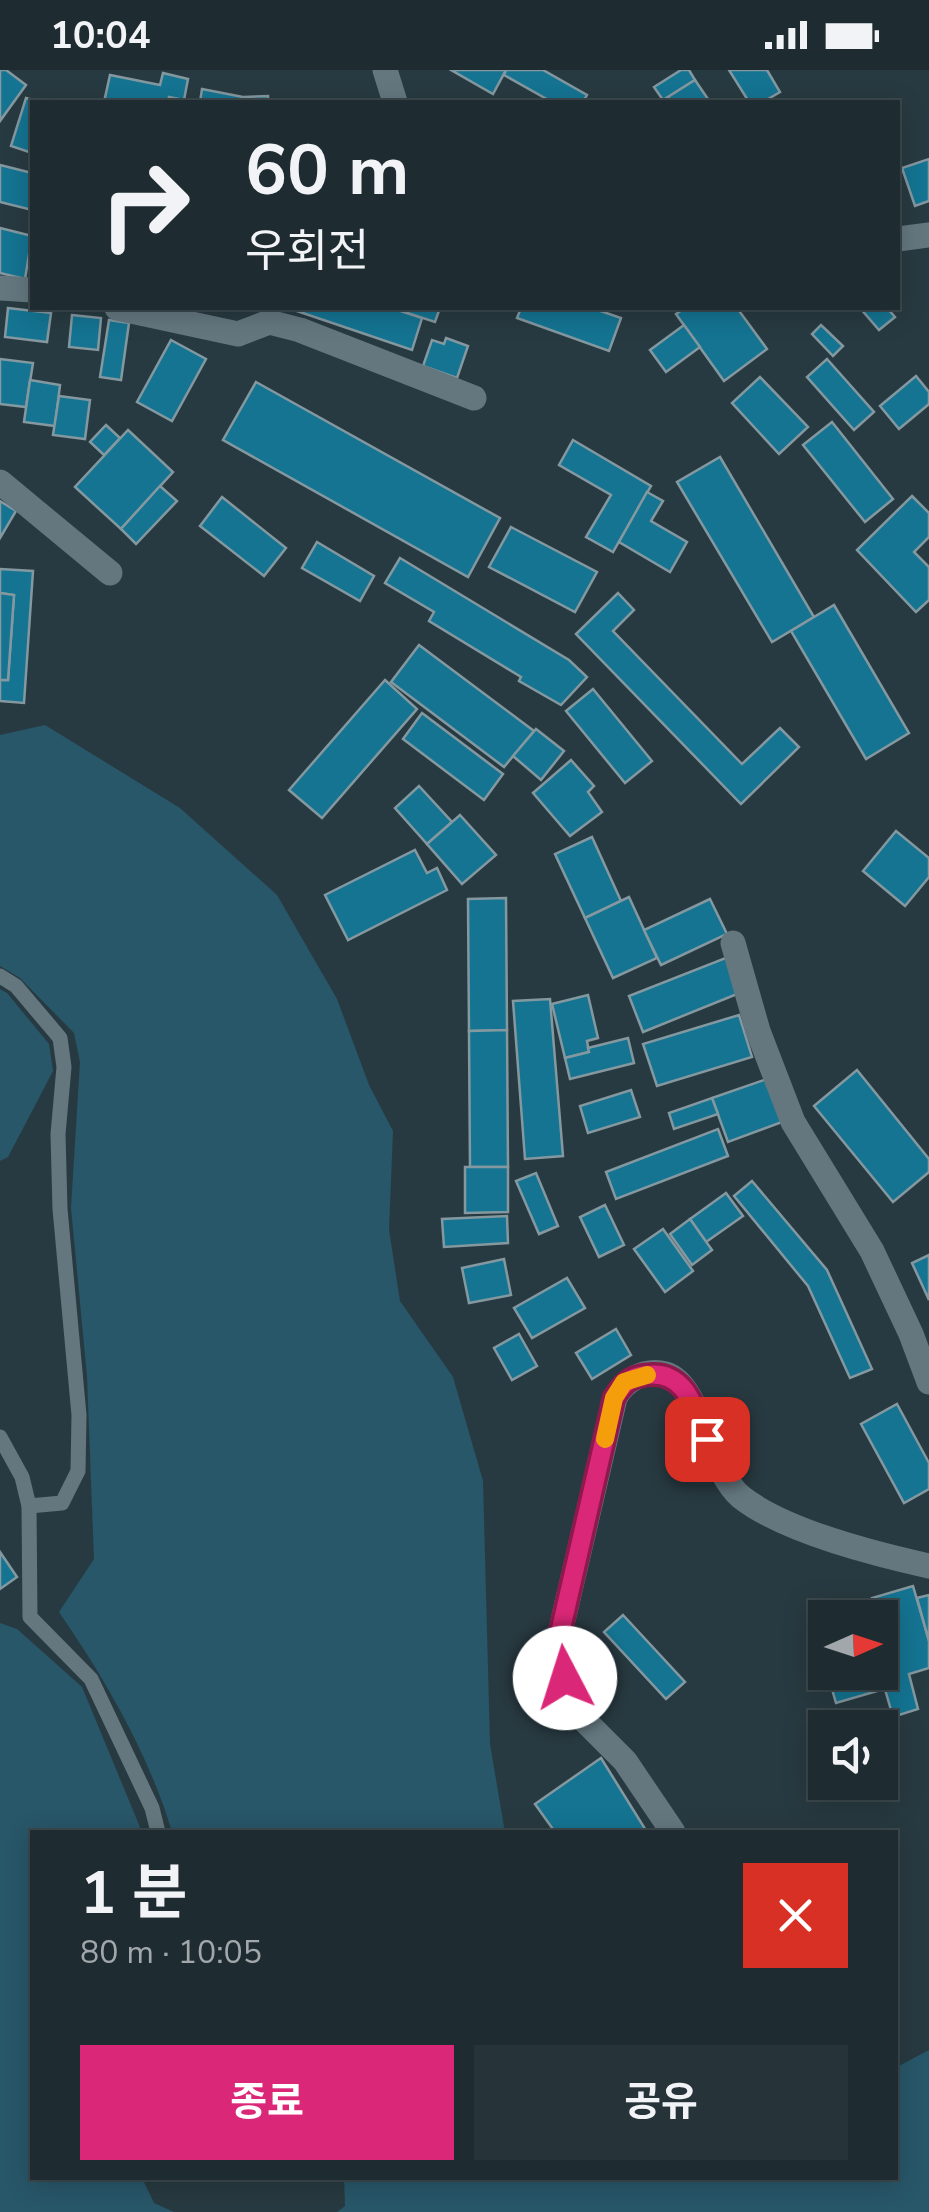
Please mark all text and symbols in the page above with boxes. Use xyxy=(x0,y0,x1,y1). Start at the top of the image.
text: 10:04 xyxy=(50,10,151,61)
text: 60 m xyxy=(245,123,409,219)
icon: right xyxy=(80,140,210,270)
text: 우회전 xyxy=(245,221,369,282)
pin xyxy=(665,1397,750,1482)
icon: arrive xyxy=(680,1412,735,1467)
north arrow xyxy=(808,1600,898,1690)
map controls xyxy=(808,1600,898,1800)
position arrow xyxy=(513,1626,617,1730)
button: sound xyxy=(808,1710,898,1800)
text: 1 분 xyxy=(80,1852,187,1934)
button: close xyxy=(743,1863,848,1968)
text: 80 m · 10:05 xyxy=(80,1931,262,1974)
button: 종료 xyxy=(80,2045,454,2160)
button: 공유 xyxy=(474,2045,848,2160)

